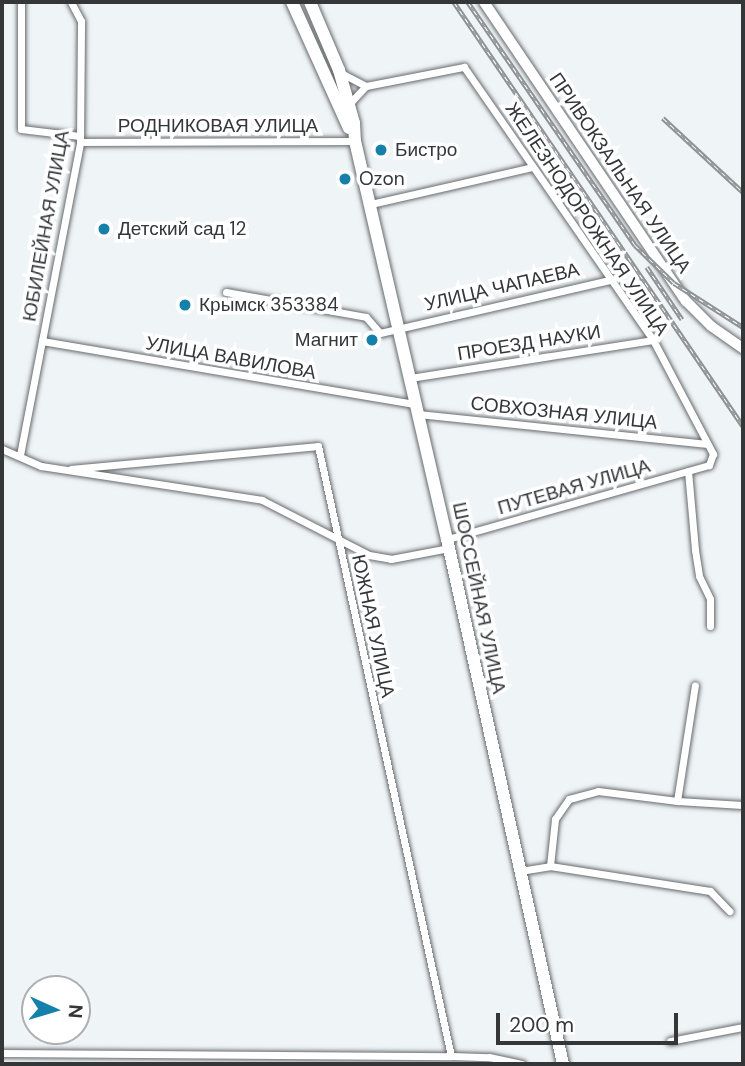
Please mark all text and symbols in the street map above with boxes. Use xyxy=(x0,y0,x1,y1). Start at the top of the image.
street label: ПРИВОКЗАЛЬНАЯ УЛИЦА xyxy=(544,69,696,277)
street label: ЖЕЛЕЗНОДОРОЖНАЯ УЛИЦА xyxy=(500,98,674,340)
street label: РОДНИКОВАЯ УЛИЦА xyxy=(118,115,318,137)
street label: ЮБИЛЕЙНАЯ УЛИЦА xyxy=(18,129,74,323)
place label: Бистро xyxy=(395,139,457,161)
marker: Бистро xyxy=(373,142,389,158)
place label: Ozon xyxy=(359,168,405,190)
marker: Ozon xyxy=(337,171,353,187)
place label: Детский сад 12 xyxy=(118,218,246,240)
marker: Детский сад 12 xyxy=(96,221,112,237)
street label: УЛИЦА ЧАПАЕВА xyxy=(422,258,582,316)
place label: Крымск 353384 xyxy=(199,294,339,316)
marker: Крымск 353384 xyxy=(177,297,193,313)
street label: ПРОЕЗД НАУКИ xyxy=(456,320,602,366)
place label: Магнит xyxy=(295,329,358,351)
street label: УЛИЦА ВАВИЛОВА xyxy=(144,332,318,384)
marker: Магнит xyxy=(364,332,380,348)
street label: СОВХОЗНАЯ УЛИЦА xyxy=(469,392,659,434)
street label: ПУТЕВАЯ УЛИЦА xyxy=(495,454,653,520)
street label: ШОССЕЙНАЯ УЛИЦА xyxy=(448,500,510,696)
street label: ЮЖНАЯ УЛИЦА xyxy=(347,552,399,700)
north arrow xyxy=(21,975,91,1045)
scale bar xyxy=(500,1000,682,1044)
text: N xyxy=(63,1004,88,1019)
text: 200 m xyxy=(509,1011,574,1039)

